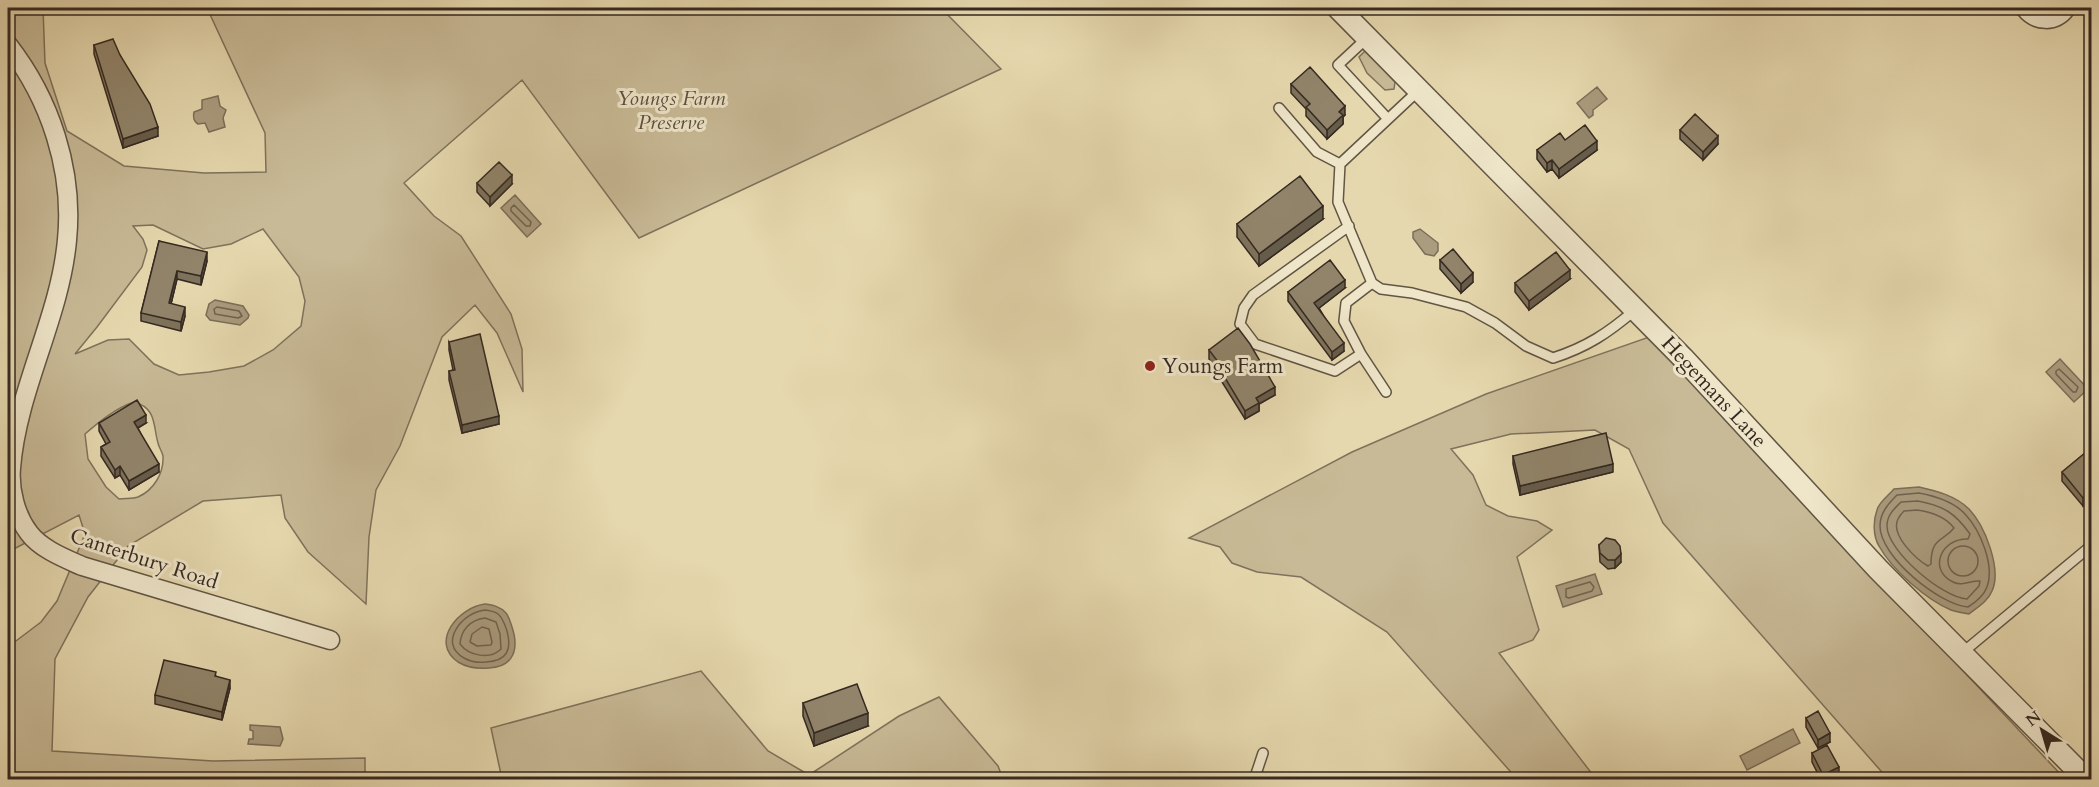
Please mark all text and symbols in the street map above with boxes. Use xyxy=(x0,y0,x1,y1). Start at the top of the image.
park label: Youngs Farm Preserve xyxy=(616,84,726,137)
street label: Hegemans Lane xyxy=(1655,330,1773,454)
place label: Youngs Farm xyxy=(1162,352,1284,381)
marker: Youngs Farm xyxy=(1143,359,1157,373)
street label: Canterbury Road xyxy=(66,521,222,597)
north arrow xyxy=(2012,700,2072,760)
text: N xyxy=(2021,706,2046,732)

